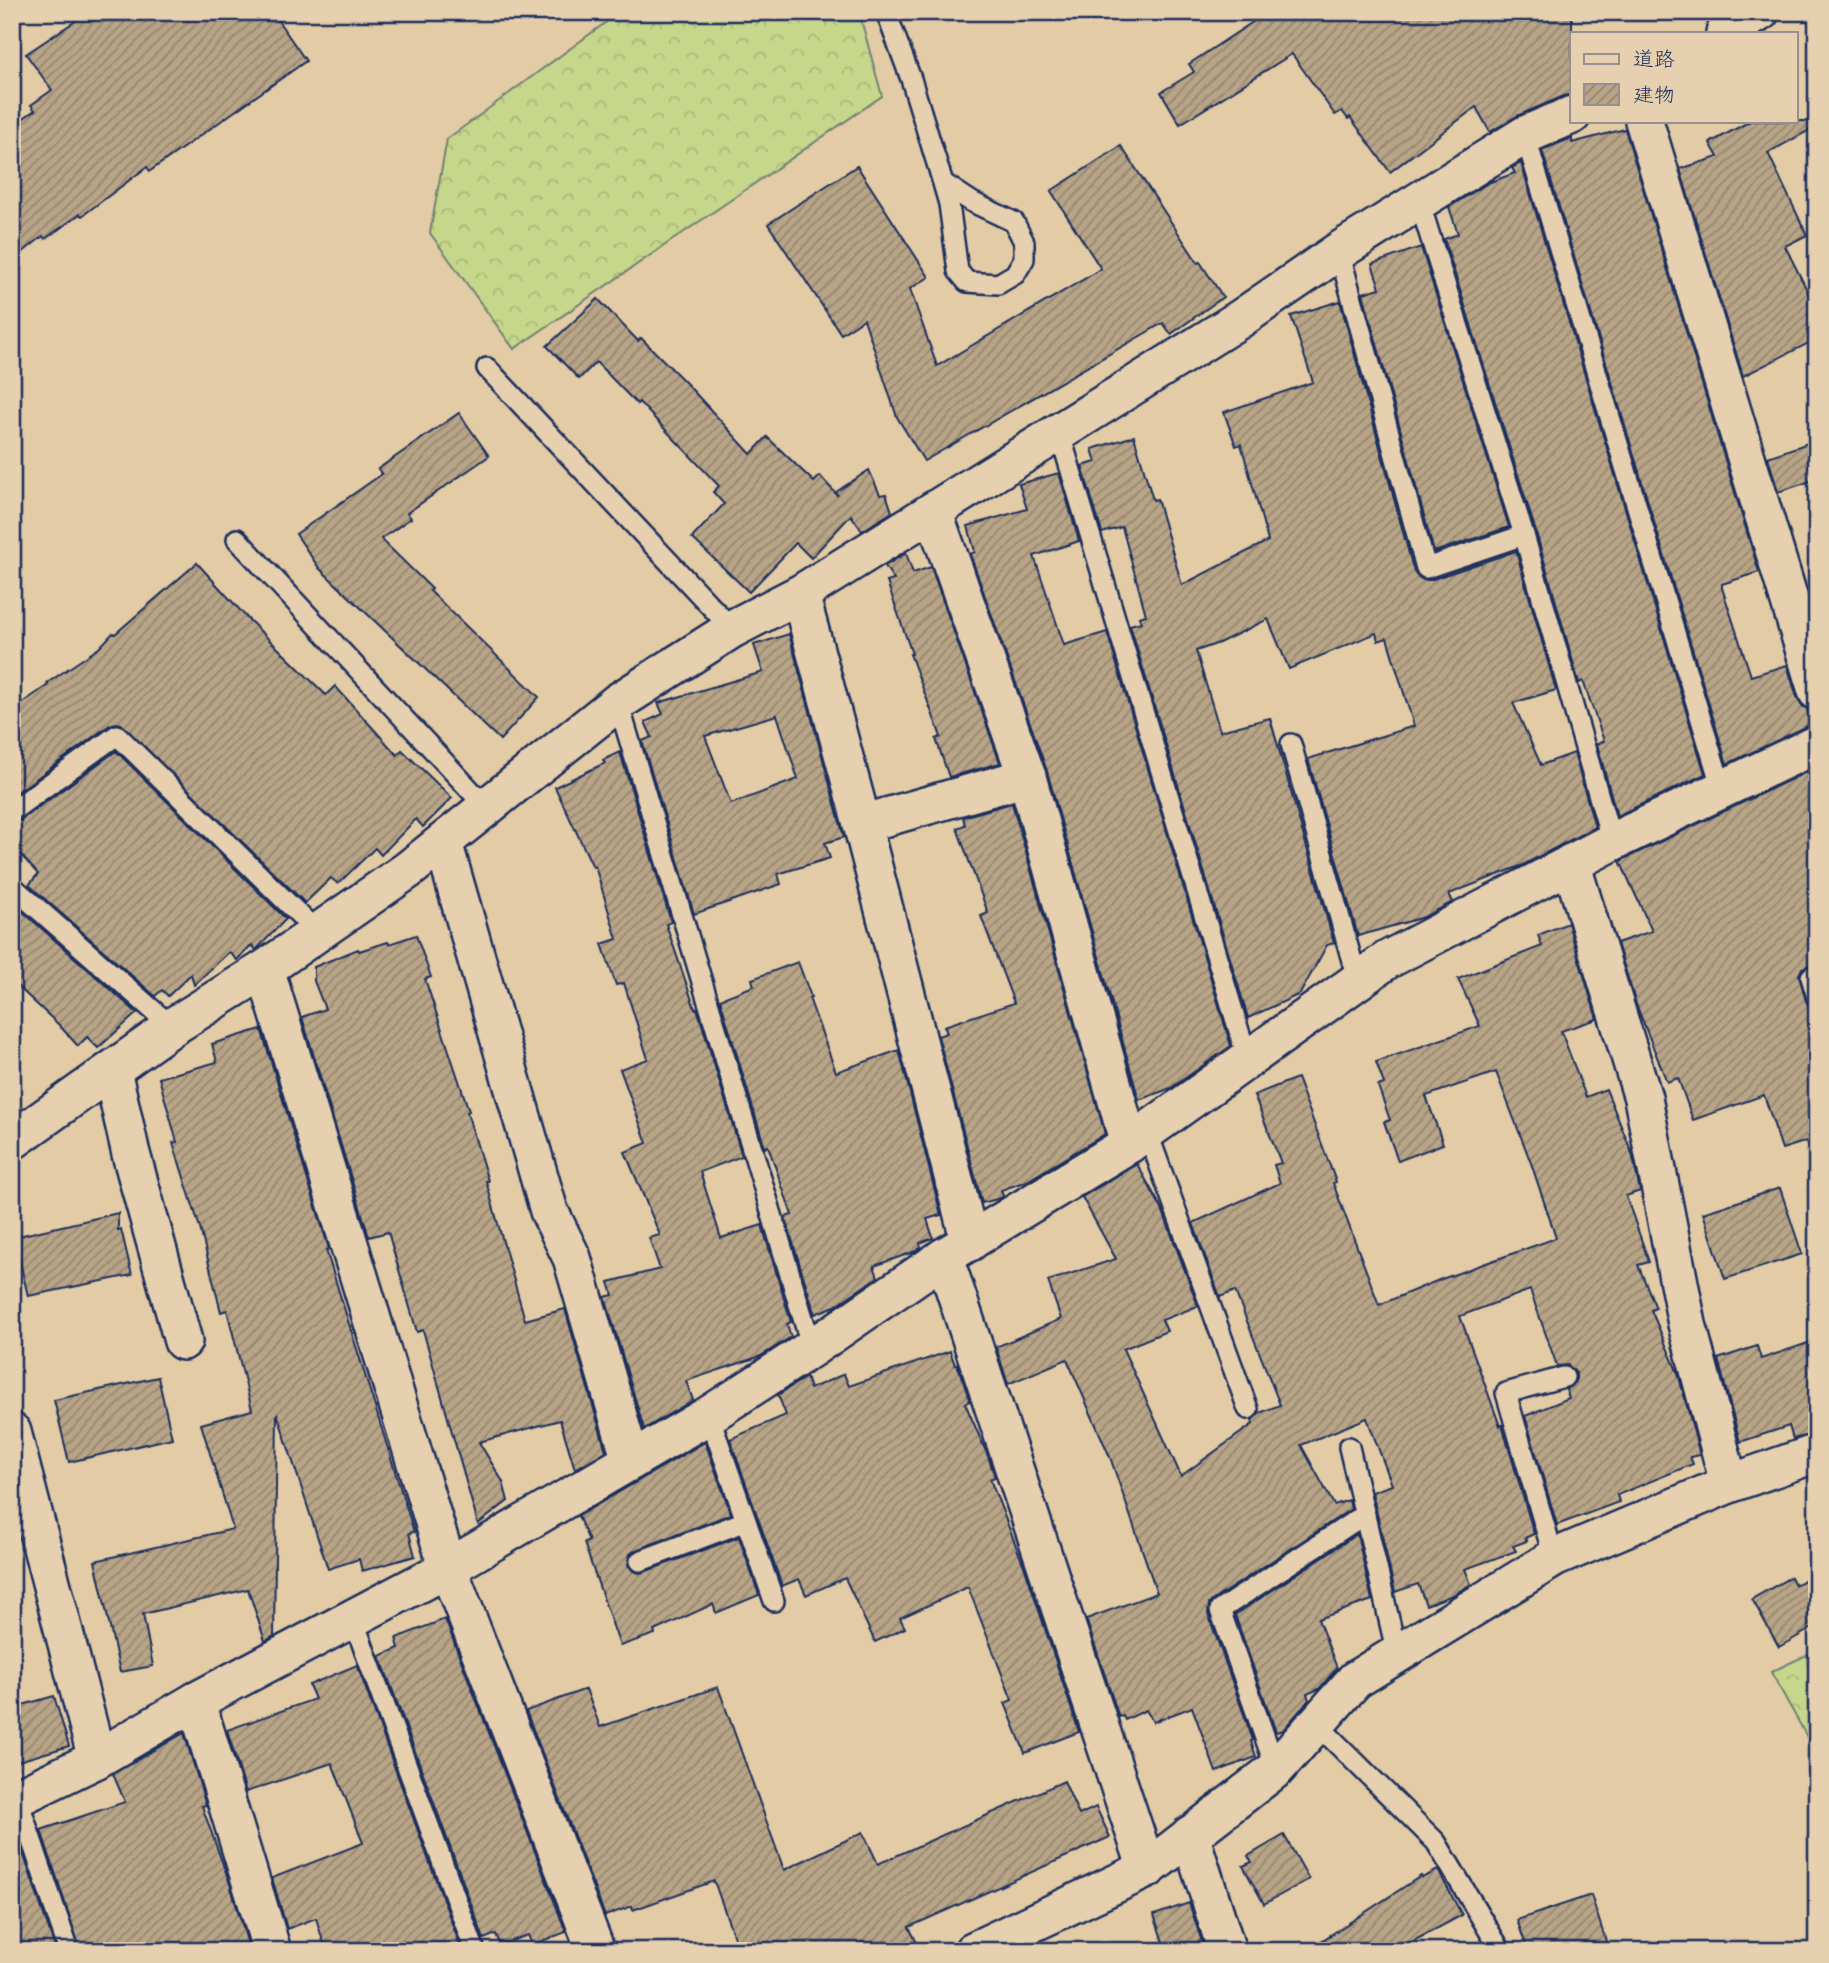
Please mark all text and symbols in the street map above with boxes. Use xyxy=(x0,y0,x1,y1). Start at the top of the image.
legend xyxy=(1570,32,1798,122)
text: 道路 xyxy=(1633,46,1675,72)
text: 建物 xyxy=(1633,82,1675,108)

